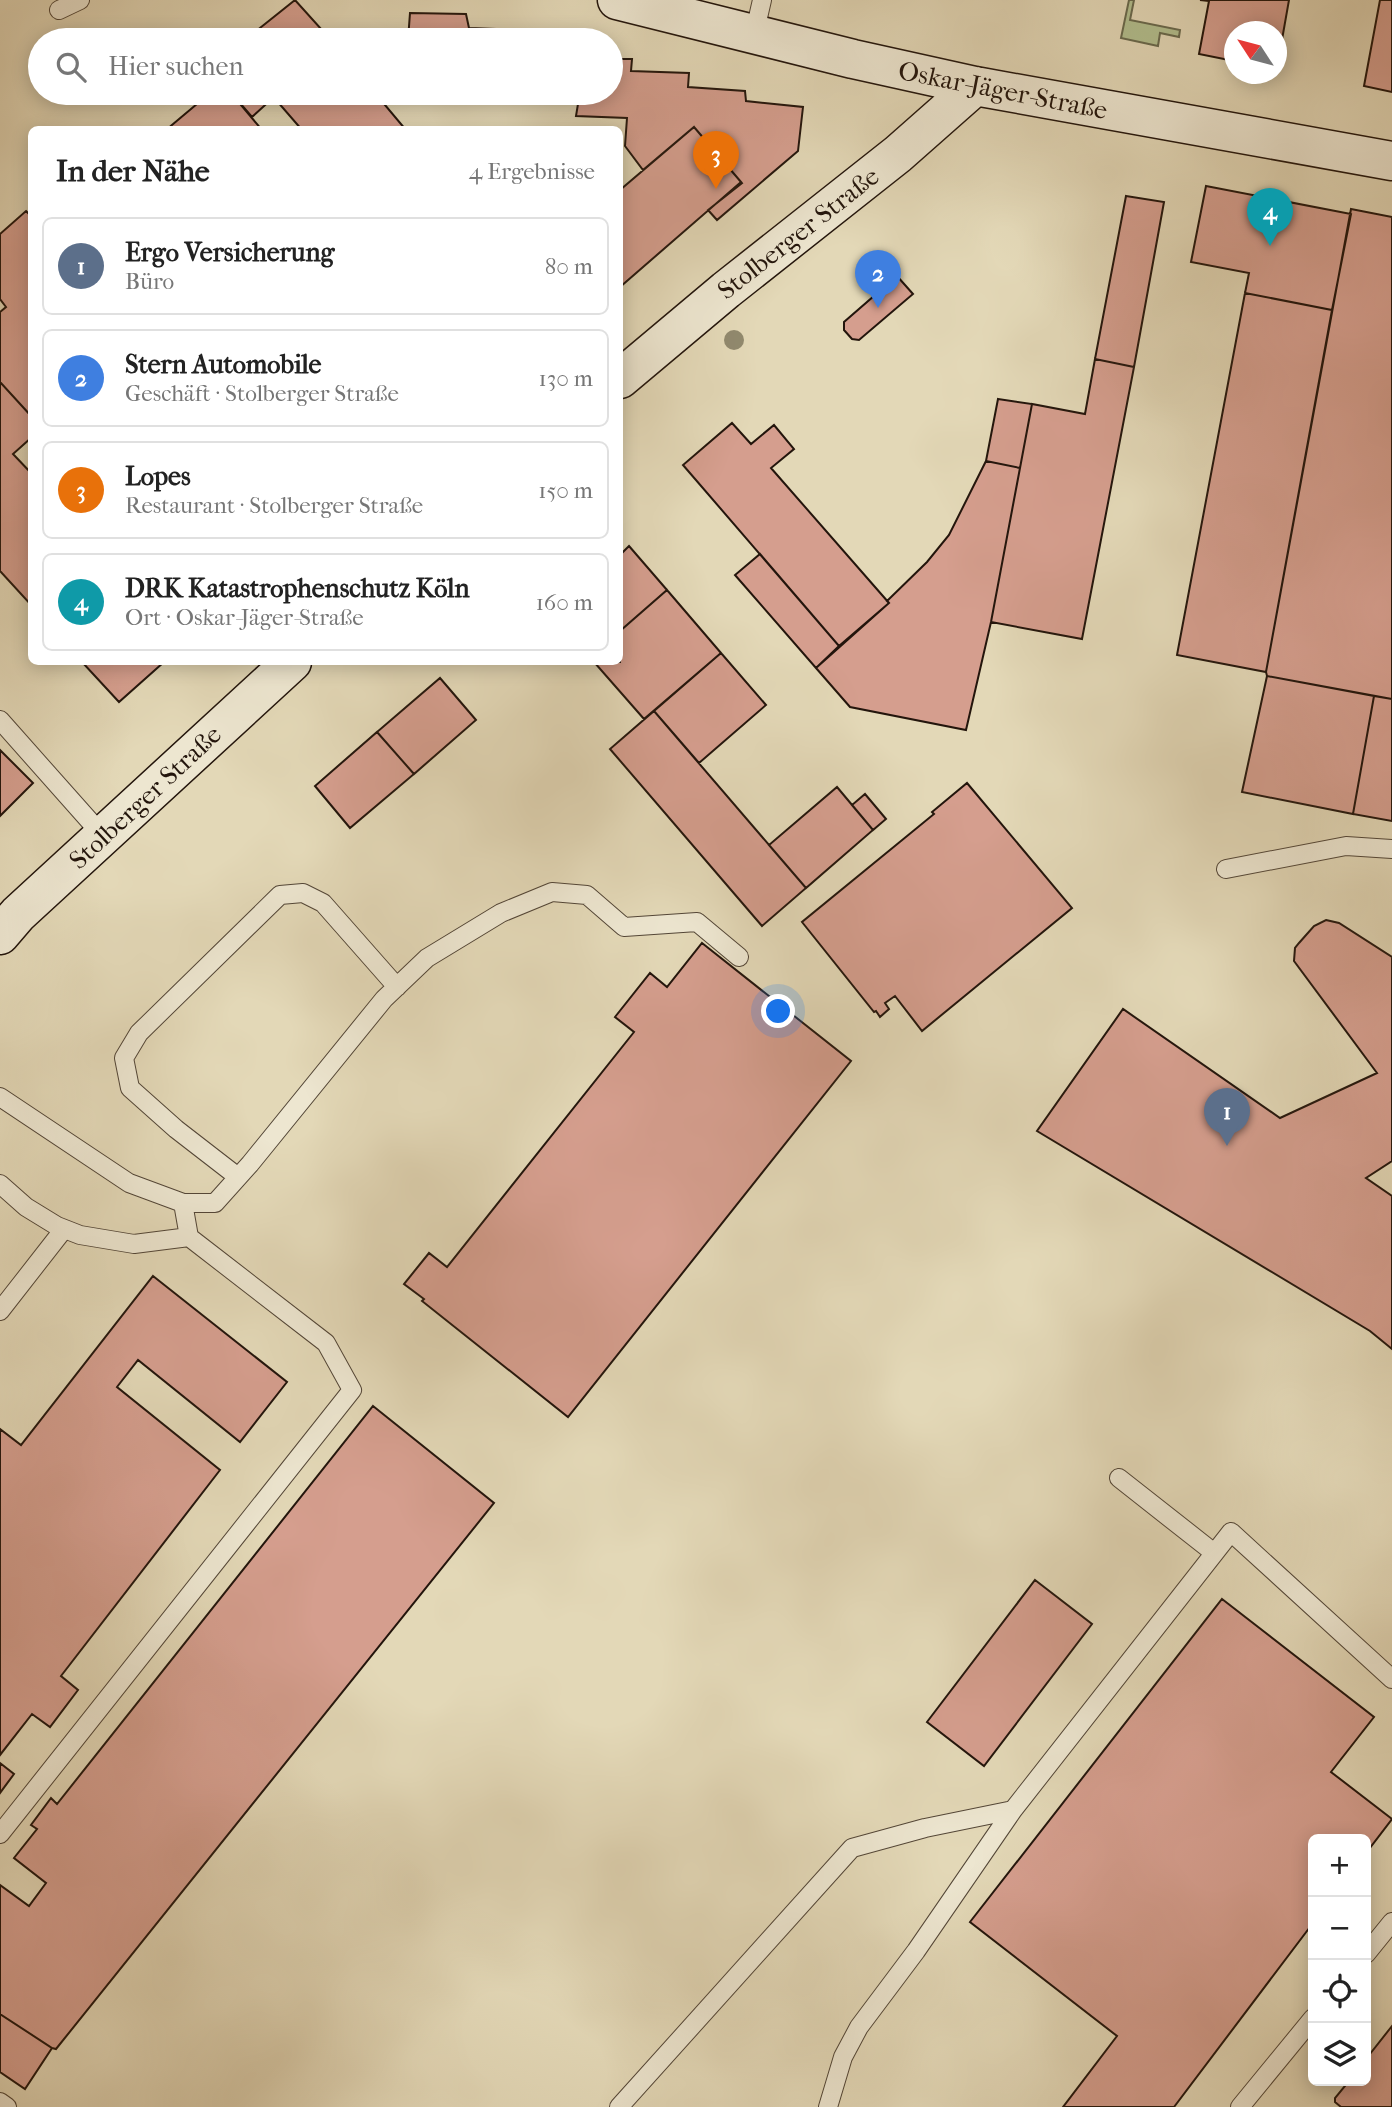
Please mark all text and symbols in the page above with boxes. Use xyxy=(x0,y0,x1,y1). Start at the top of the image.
north arrow xyxy=(1224,21,1287,84)
search box xyxy=(28,28,623,105)
icon: search xyxy=(52,48,90,86)
text: Hier suchen xyxy=(108,51,244,82)
street label: Oskar-Jäger-Straße xyxy=(896,55,1110,126)
pin: 3 xyxy=(693,131,739,189)
text: In der Nähe xyxy=(56,154,210,189)
text: 4 Ergebnisse xyxy=(469,158,595,185)
street label: Stolberger Straße xyxy=(711,161,885,306)
pin: 4 xyxy=(1247,188,1293,246)
text: Ergo Versicherung xyxy=(125,237,334,268)
pin: 2 xyxy=(855,250,901,308)
text: 1 xyxy=(77,253,85,280)
text: 80 m xyxy=(545,253,593,280)
text: Büro xyxy=(125,268,174,295)
text: Stern Automobile xyxy=(125,349,321,380)
text: 2 xyxy=(75,365,87,392)
text: 130 m xyxy=(539,365,593,392)
text: Geschäft · Stolberger Straße xyxy=(125,380,399,407)
text: Lopes xyxy=(125,461,191,492)
text: 3 xyxy=(76,477,86,504)
text: 150 m xyxy=(538,477,593,504)
text: Restaurant · Stolberger Straße xyxy=(125,492,423,519)
text: DRK Katastrophenschutz Köln xyxy=(125,573,470,604)
text: 4 xyxy=(74,589,88,616)
text: 160 m xyxy=(536,589,593,616)
text: Ort · Oskar-Jäger-Straße xyxy=(125,604,364,631)
street label: Stolberger Straße xyxy=(63,719,228,876)
your location xyxy=(761,994,795,1028)
pin: 1 xyxy=(1204,1088,1250,1146)
map controls xyxy=(1308,1834,1371,2086)
button: + xyxy=(1308,1834,1371,1897)
button: − xyxy=(1308,1897,1371,1960)
button: locate xyxy=(1308,1960,1371,2023)
button: layers xyxy=(1308,2023,1371,2086)

